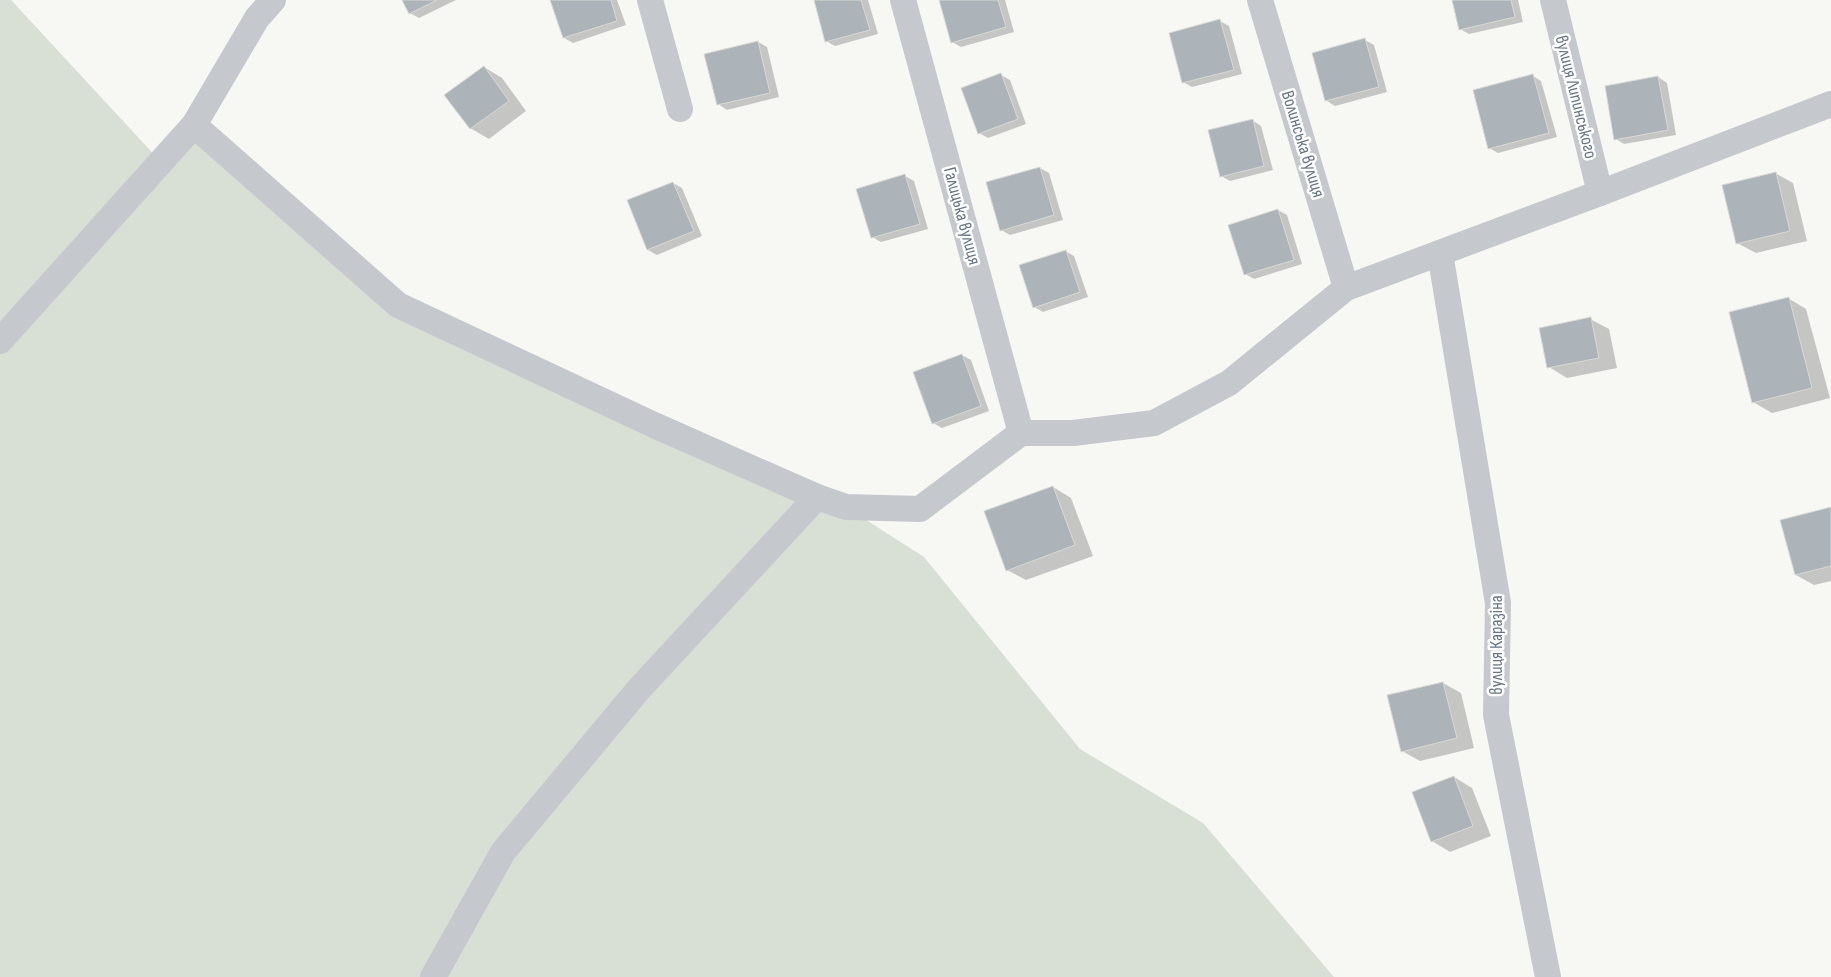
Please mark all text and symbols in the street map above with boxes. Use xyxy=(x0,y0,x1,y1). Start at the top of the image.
street label: вулиця Липинського xyxy=(1551,33,1601,161)
street label: Волинська вулиця xyxy=(1277,88,1329,200)
street label: Галицька вулиця xyxy=(939,165,985,267)
street label: вулиця Каразіна xyxy=(1486,595,1507,695)

